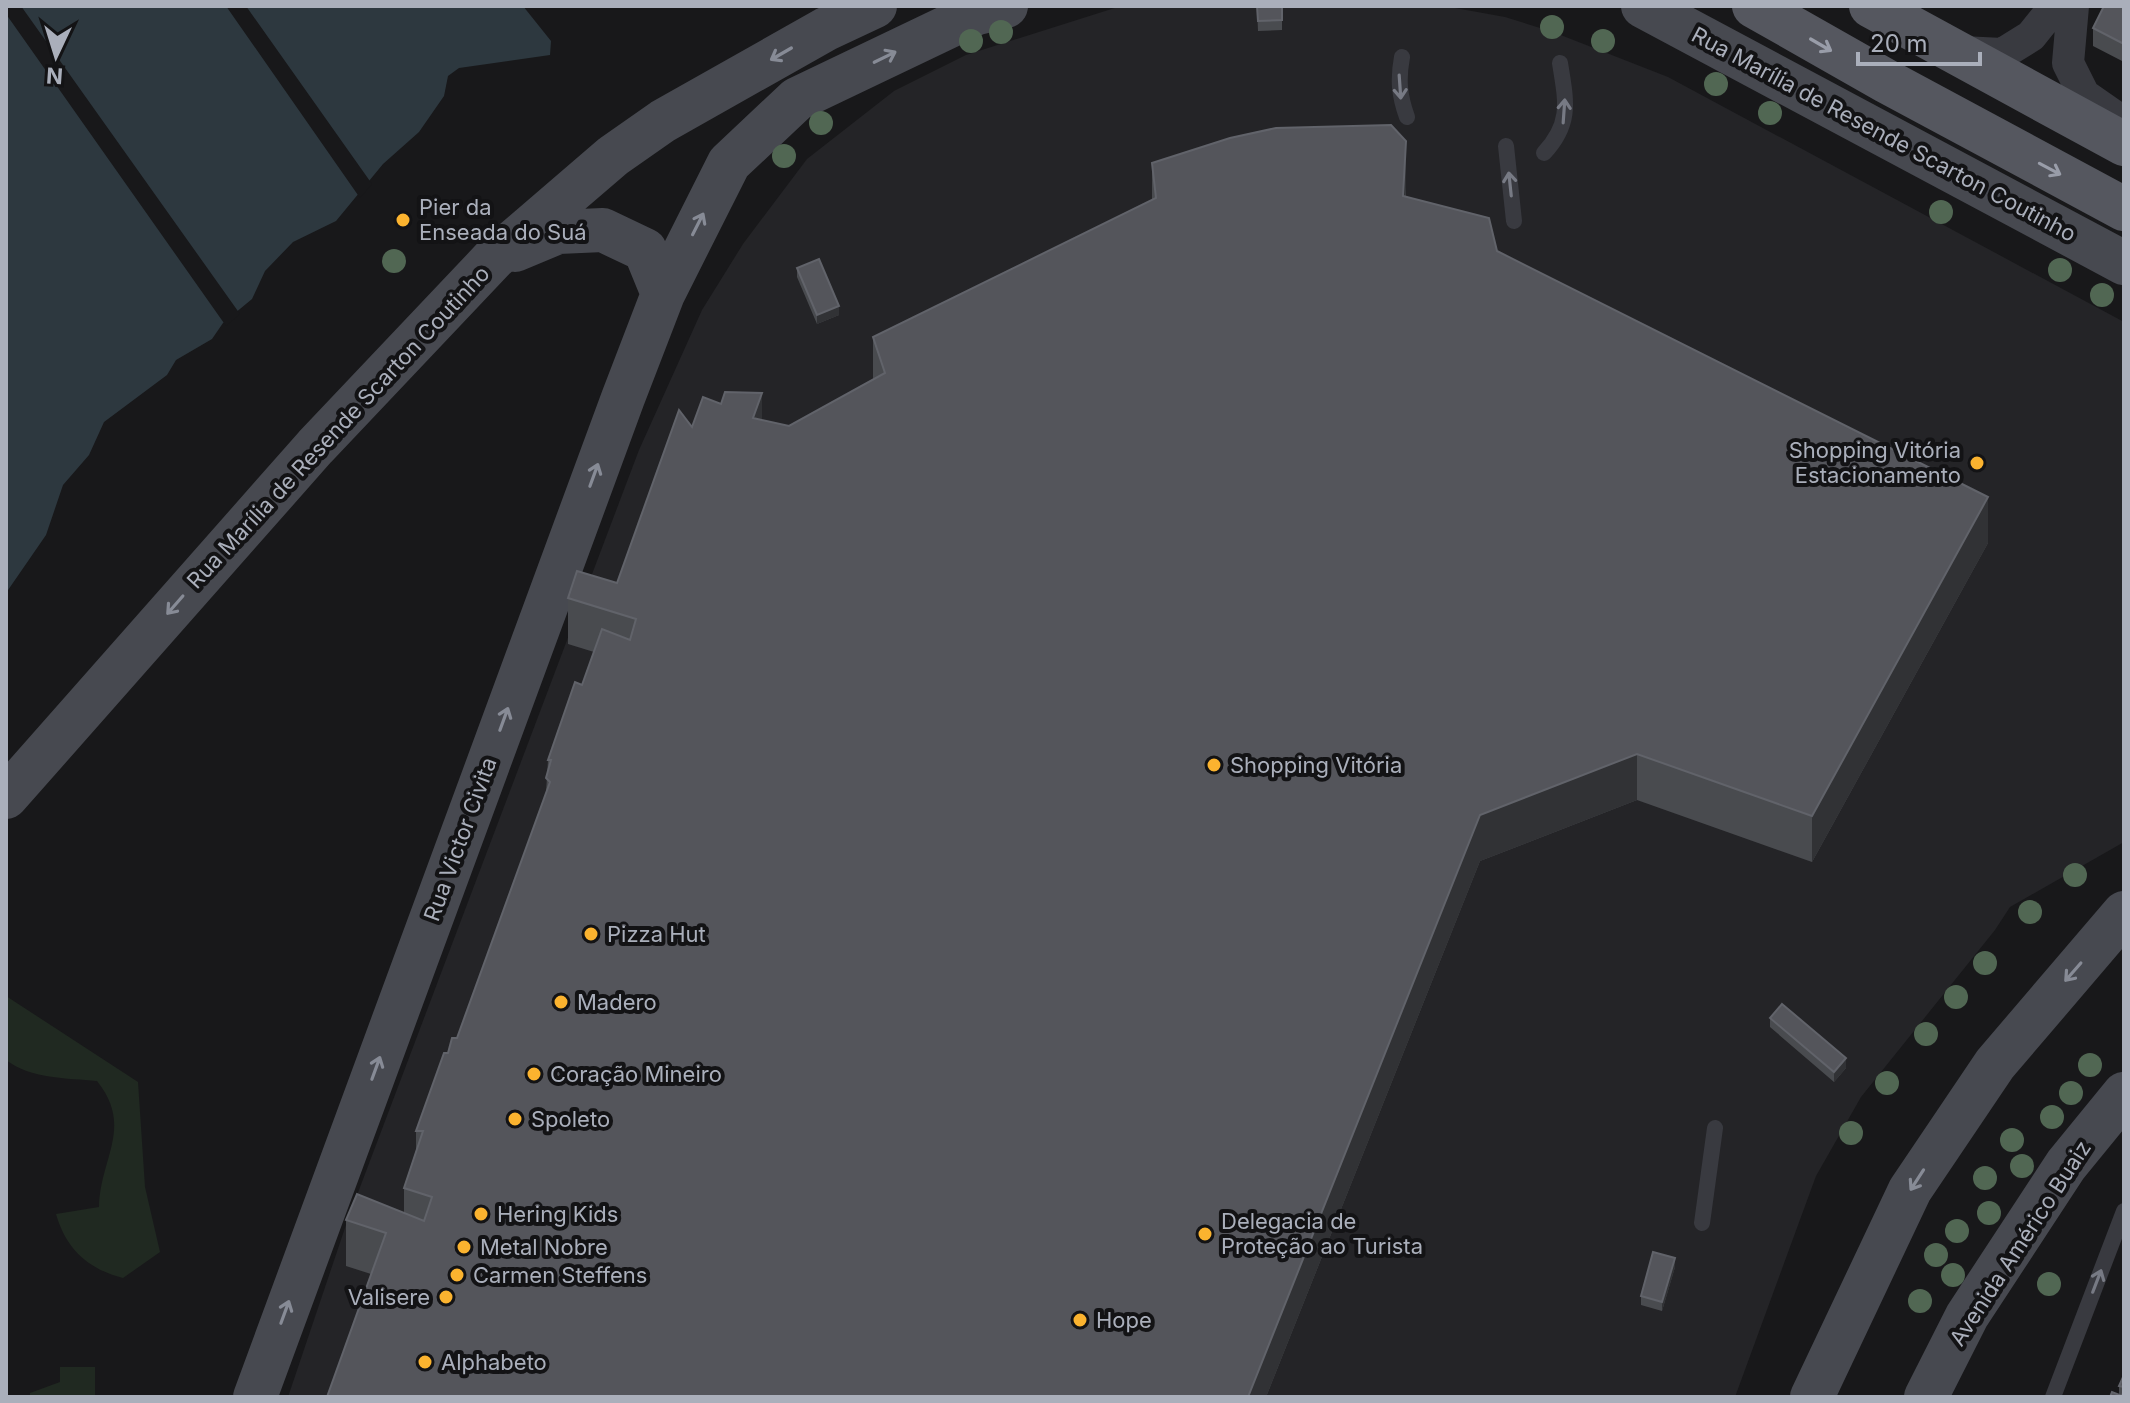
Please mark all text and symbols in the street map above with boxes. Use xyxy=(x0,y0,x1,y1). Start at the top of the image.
north arrow xyxy=(16,16,96,96)
scale bar xyxy=(1858,16,1980,66)
street label: Rua Marília de Resende Scarton Coutinho xyxy=(1687,21,2081,247)
text: 20 m xyxy=(1870,29,1928,58)
one-way arrow xyxy=(1809,37,1833,53)
one-way arrow xyxy=(770,46,793,62)
one-way arrow xyxy=(873,49,897,64)
text: N xyxy=(45,62,64,90)
one-way arrow xyxy=(1393,73,1408,100)
one-way arrow xyxy=(1557,98,1572,125)
one-way arrow xyxy=(2037,162,2061,177)
one-way arrow xyxy=(1502,171,1517,198)
place label: Pier da Enseada do Suá xyxy=(419,194,587,245)
marker: Pier da Enseada do Suá xyxy=(394,211,412,229)
one-way arrow xyxy=(691,213,707,237)
street label: Rua Marília de Resende Scarton Coutinho xyxy=(181,260,495,594)
place label: Shopping Vitória Estacionamento xyxy=(1789,437,1961,488)
marker: Shopping Vitória Estacionamento xyxy=(1968,454,1986,472)
one-way arrow xyxy=(588,463,603,488)
one-way arrow xyxy=(167,595,185,615)
one-way arrow xyxy=(498,707,512,732)
place label: Shopping Vitória xyxy=(1230,752,1402,778)
street label: Rua Victor Civita xyxy=(418,754,502,924)
marker: Shopping Vitória xyxy=(1205,756,1223,774)
place label: Pizza Hut xyxy=(607,921,706,947)
marker: Pizza Hut xyxy=(582,925,600,943)
one-way arrow xyxy=(2064,962,2082,982)
place label: Madero xyxy=(577,989,657,1015)
marker: Madero xyxy=(552,993,570,1011)
one-way arrow xyxy=(369,1056,384,1081)
place label: Coração Mineiro xyxy=(550,1061,722,1087)
marker: Coração Mineiro xyxy=(525,1065,543,1083)
place label: Spoleto xyxy=(531,1106,610,1132)
marker: Spoleto xyxy=(506,1110,524,1128)
street label: Avenida Américo Buaiz xyxy=(1944,1136,2096,1350)
one-way arrow xyxy=(1909,1168,1925,1190)
place label: Hering Kids xyxy=(497,1201,618,1227)
marker: Hering Kids xyxy=(472,1205,490,1223)
place label: Delegacia de Proteção ao Turista xyxy=(1221,1208,1423,1259)
marker: Delegacia de Proteção ao Turista xyxy=(1196,1225,1214,1243)
place label: Metal Nobre xyxy=(480,1234,608,1260)
marker: Metal Nobre xyxy=(455,1238,473,1256)
place label: Carmen Steffens xyxy=(473,1262,647,1288)
marker: Carmen Steffens xyxy=(448,1266,466,1284)
one-way arrow xyxy=(2091,1269,2105,1294)
place label: Valisere xyxy=(348,1284,430,1310)
marker: Valisere xyxy=(437,1288,455,1306)
one-way arrow xyxy=(279,1300,294,1325)
place label: Hope xyxy=(1096,1307,1152,1333)
marker: Hope xyxy=(1071,1311,1089,1329)
place label: Alphabeto xyxy=(441,1349,547,1375)
marker: Alphabeto xyxy=(416,1353,434,1371)

